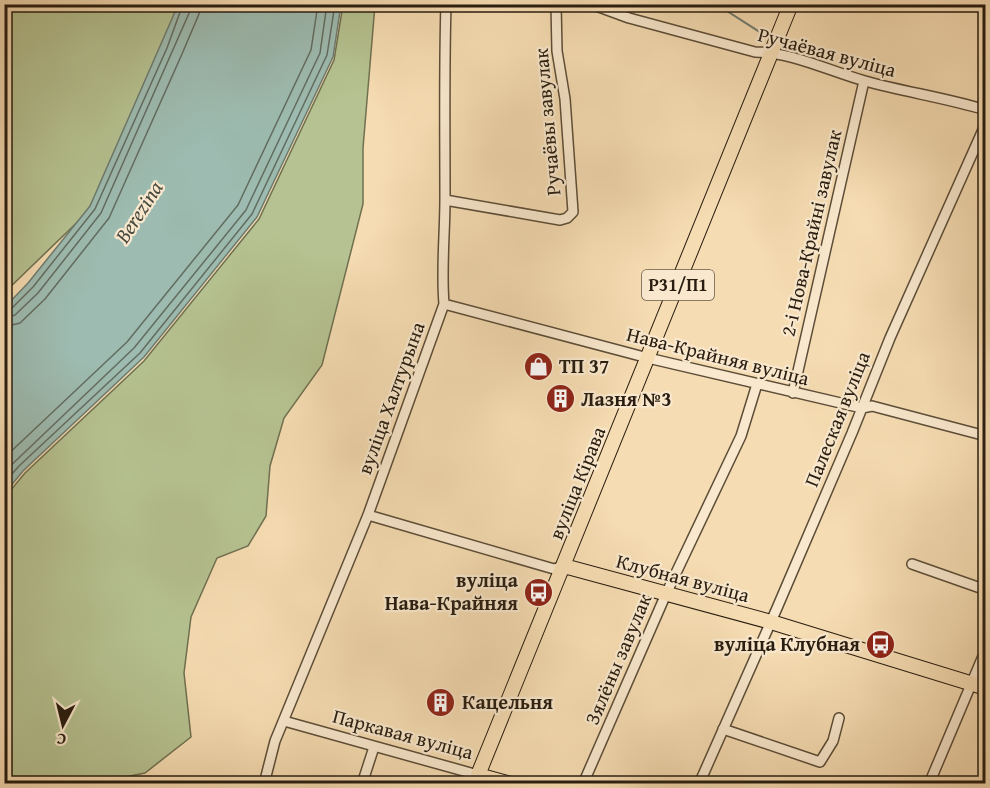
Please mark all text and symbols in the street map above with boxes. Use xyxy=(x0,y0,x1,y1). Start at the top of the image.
street label: Ручаёвая вуліца xyxy=(755,19,900,84)
street label: Ручаёвы завулак xyxy=(526,47,567,197)
street label: 2-і Нова-Крайні завулак xyxy=(773,126,849,339)
water label: Berezina xyxy=(106,174,170,250)
road number: Р31/П1 xyxy=(642,270,714,300)
street label: вуліца Халтурына xyxy=(349,317,432,478)
street label: Нава-Крайняя вуліца xyxy=(624,319,813,392)
street label: Палеская вуліца xyxy=(796,346,877,491)
shop icon: ТП 37 xyxy=(522,350,554,382)
place label: ТП 37 xyxy=(559,351,609,380)
building icon: Лазня №3 xyxy=(544,383,576,415)
place label: Лазня №3 xyxy=(581,384,672,413)
street label: вуліца Кірава xyxy=(541,422,613,544)
street label: Клубная вуліца xyxy=(613,546,753,609)
place label: вуліца Нава-Крайняя xyxy=(385,565,519,617)
bus stop icon: вуліца Нава-Крайняя xyxy=(523,576,555,608)
street label: Зялёны завулак xyxy=(577,588,658,729)
bus stop icon: вуліца Клубная xyxy=(865,628,897,660)
place label: вуліца Клубная xyxy=(714,629,860,658)
building icon: Кацельня xyxy=(425,686,457,718)
place label: Кацельня xyxy=(462,687,553,716)
north arrow xyxy=(33,695,93,755)
street label: Паркавая вуліца xyxy=(330,701,477,766)
text: С xyxy=(55,727,67,752)

